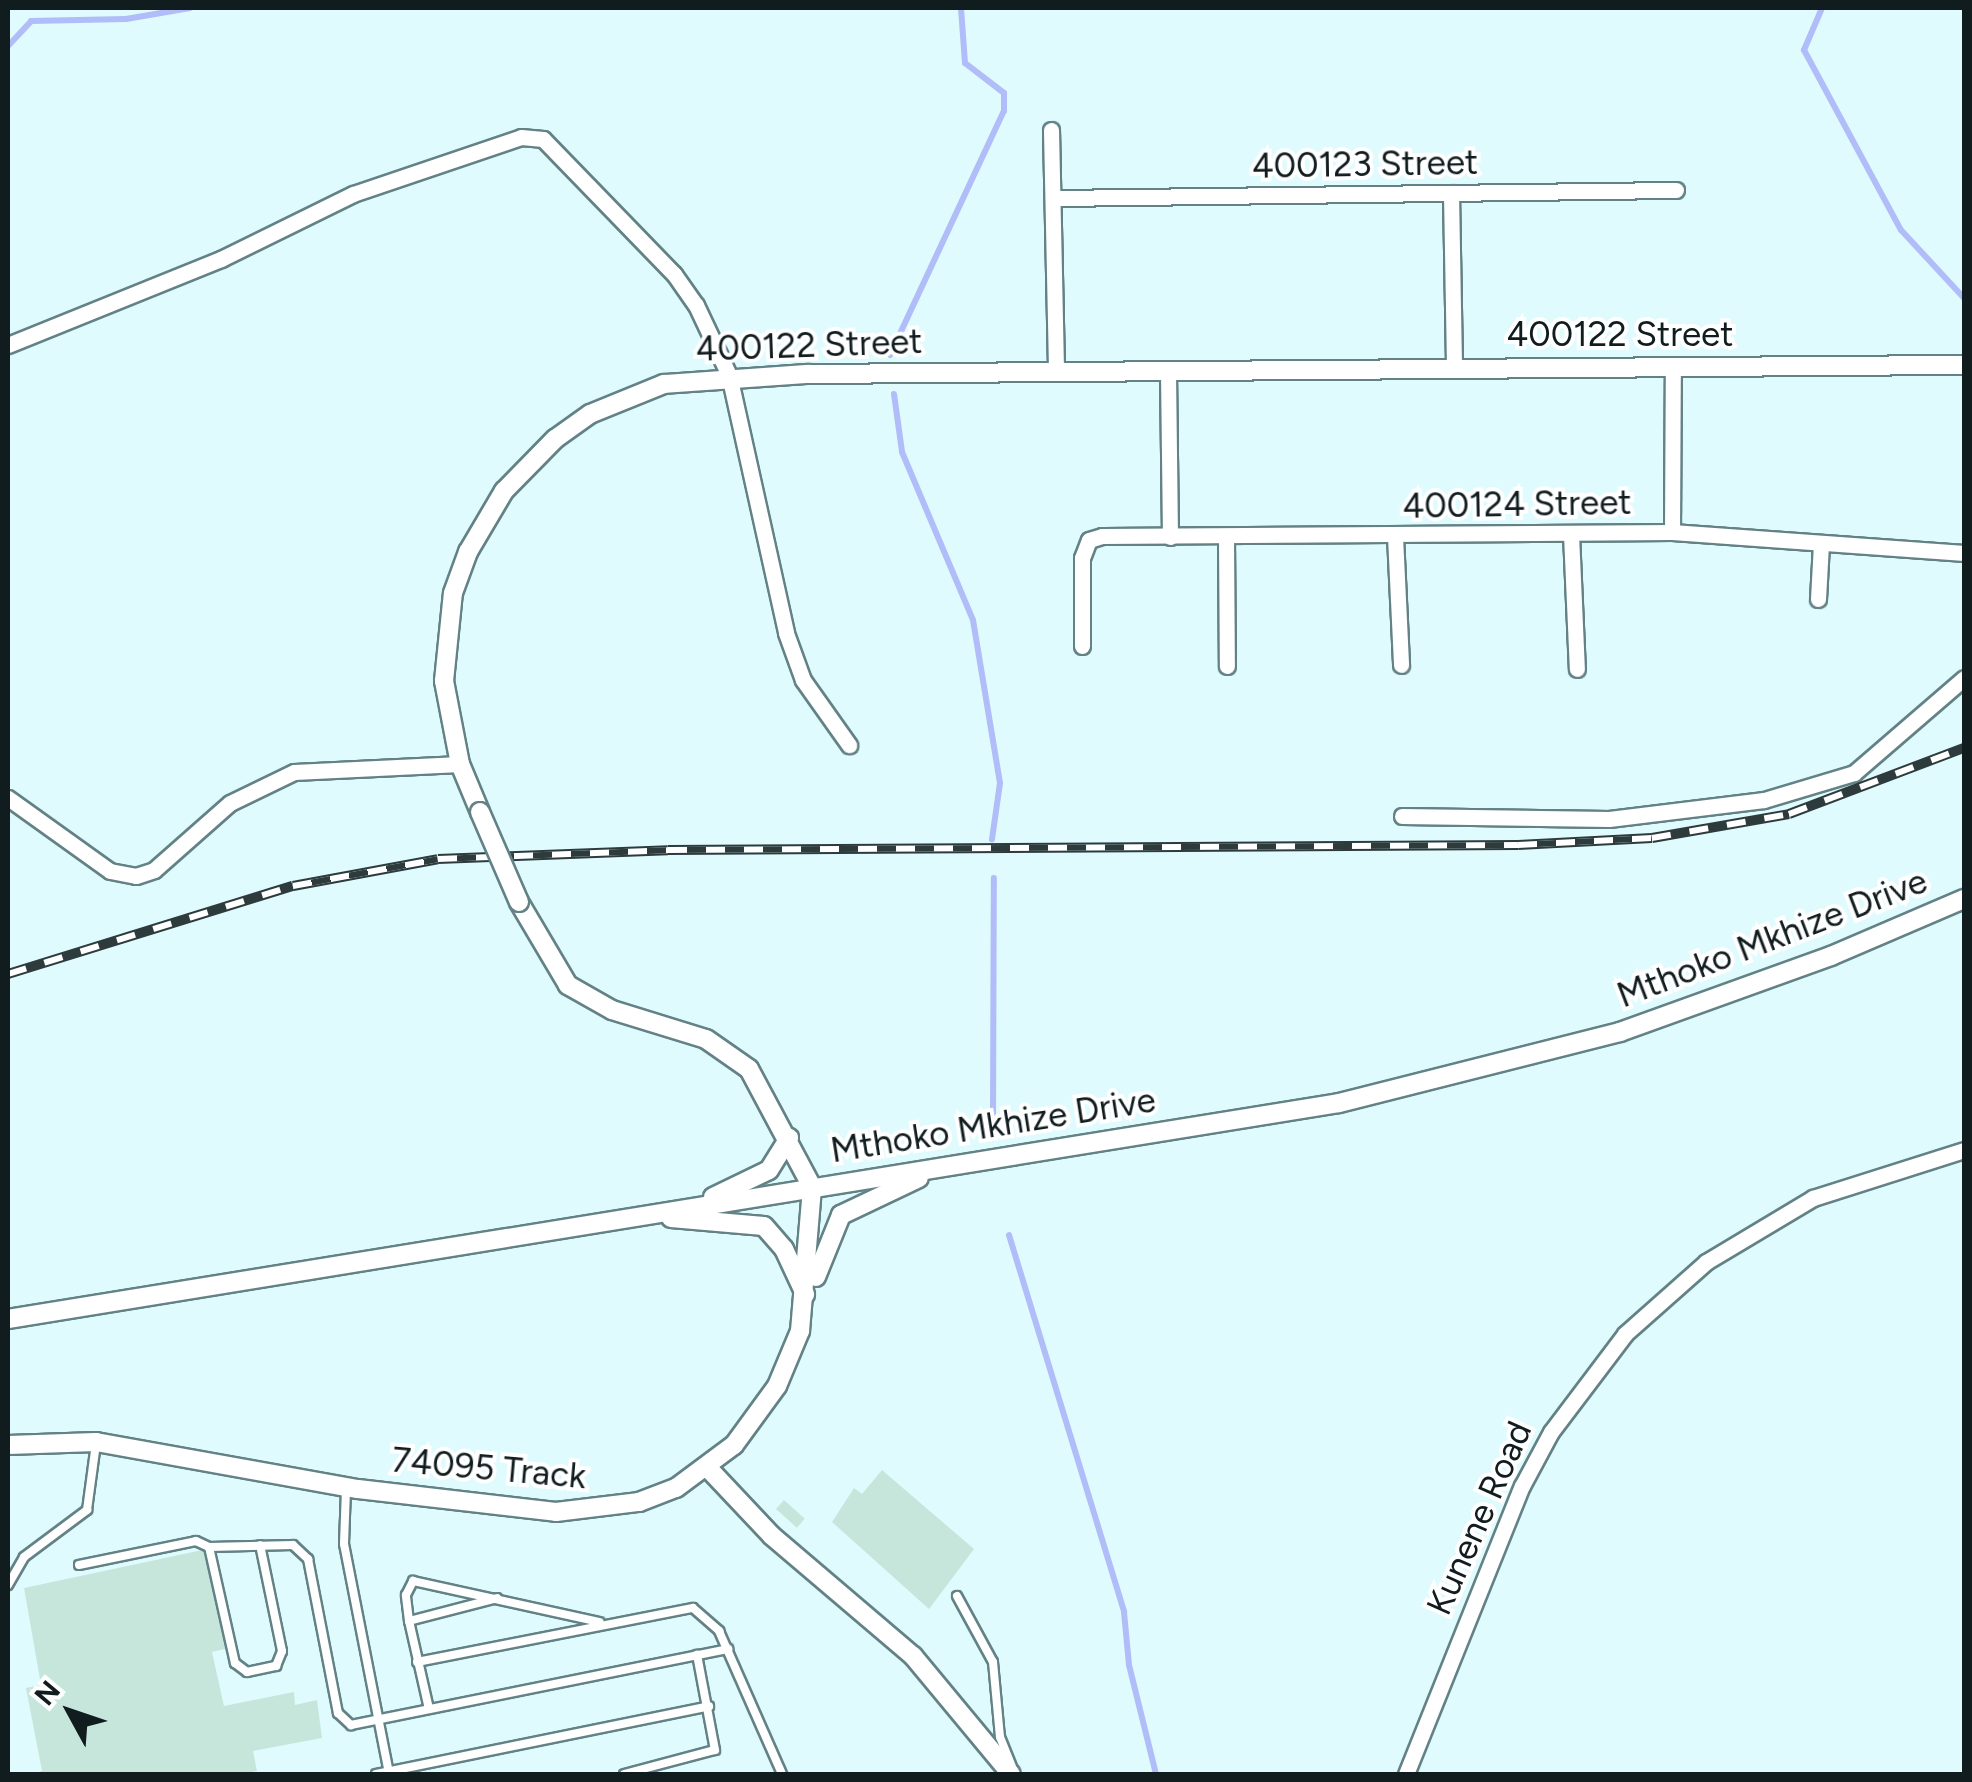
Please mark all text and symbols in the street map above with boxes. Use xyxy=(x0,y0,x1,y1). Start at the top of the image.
street label: 400123 Street xyxy=(1251,141,1479,187)
street label: 400122 Street xyxy=(1507,313,1733,355)
street label: 400122 Street xyxy=(695,320,923,370)
street label: 400124 Street xyxy=(1402,481,1632,527)
street label: Mthoko Mkhize Drive xyxy=(1611,860,1933,1016)
street label: Mthoko Mkhize Drive xyxy=(828,1079,1158,1171)
street label: Kunene Road xyxy=(1418,1415,1540,1621)
street label: 74095 Track xyxy=(390,1439,588,1497)
north arrow xyxy=(20,1662,120,1762)
text: N xyxy=(27,1673,67,1712)

